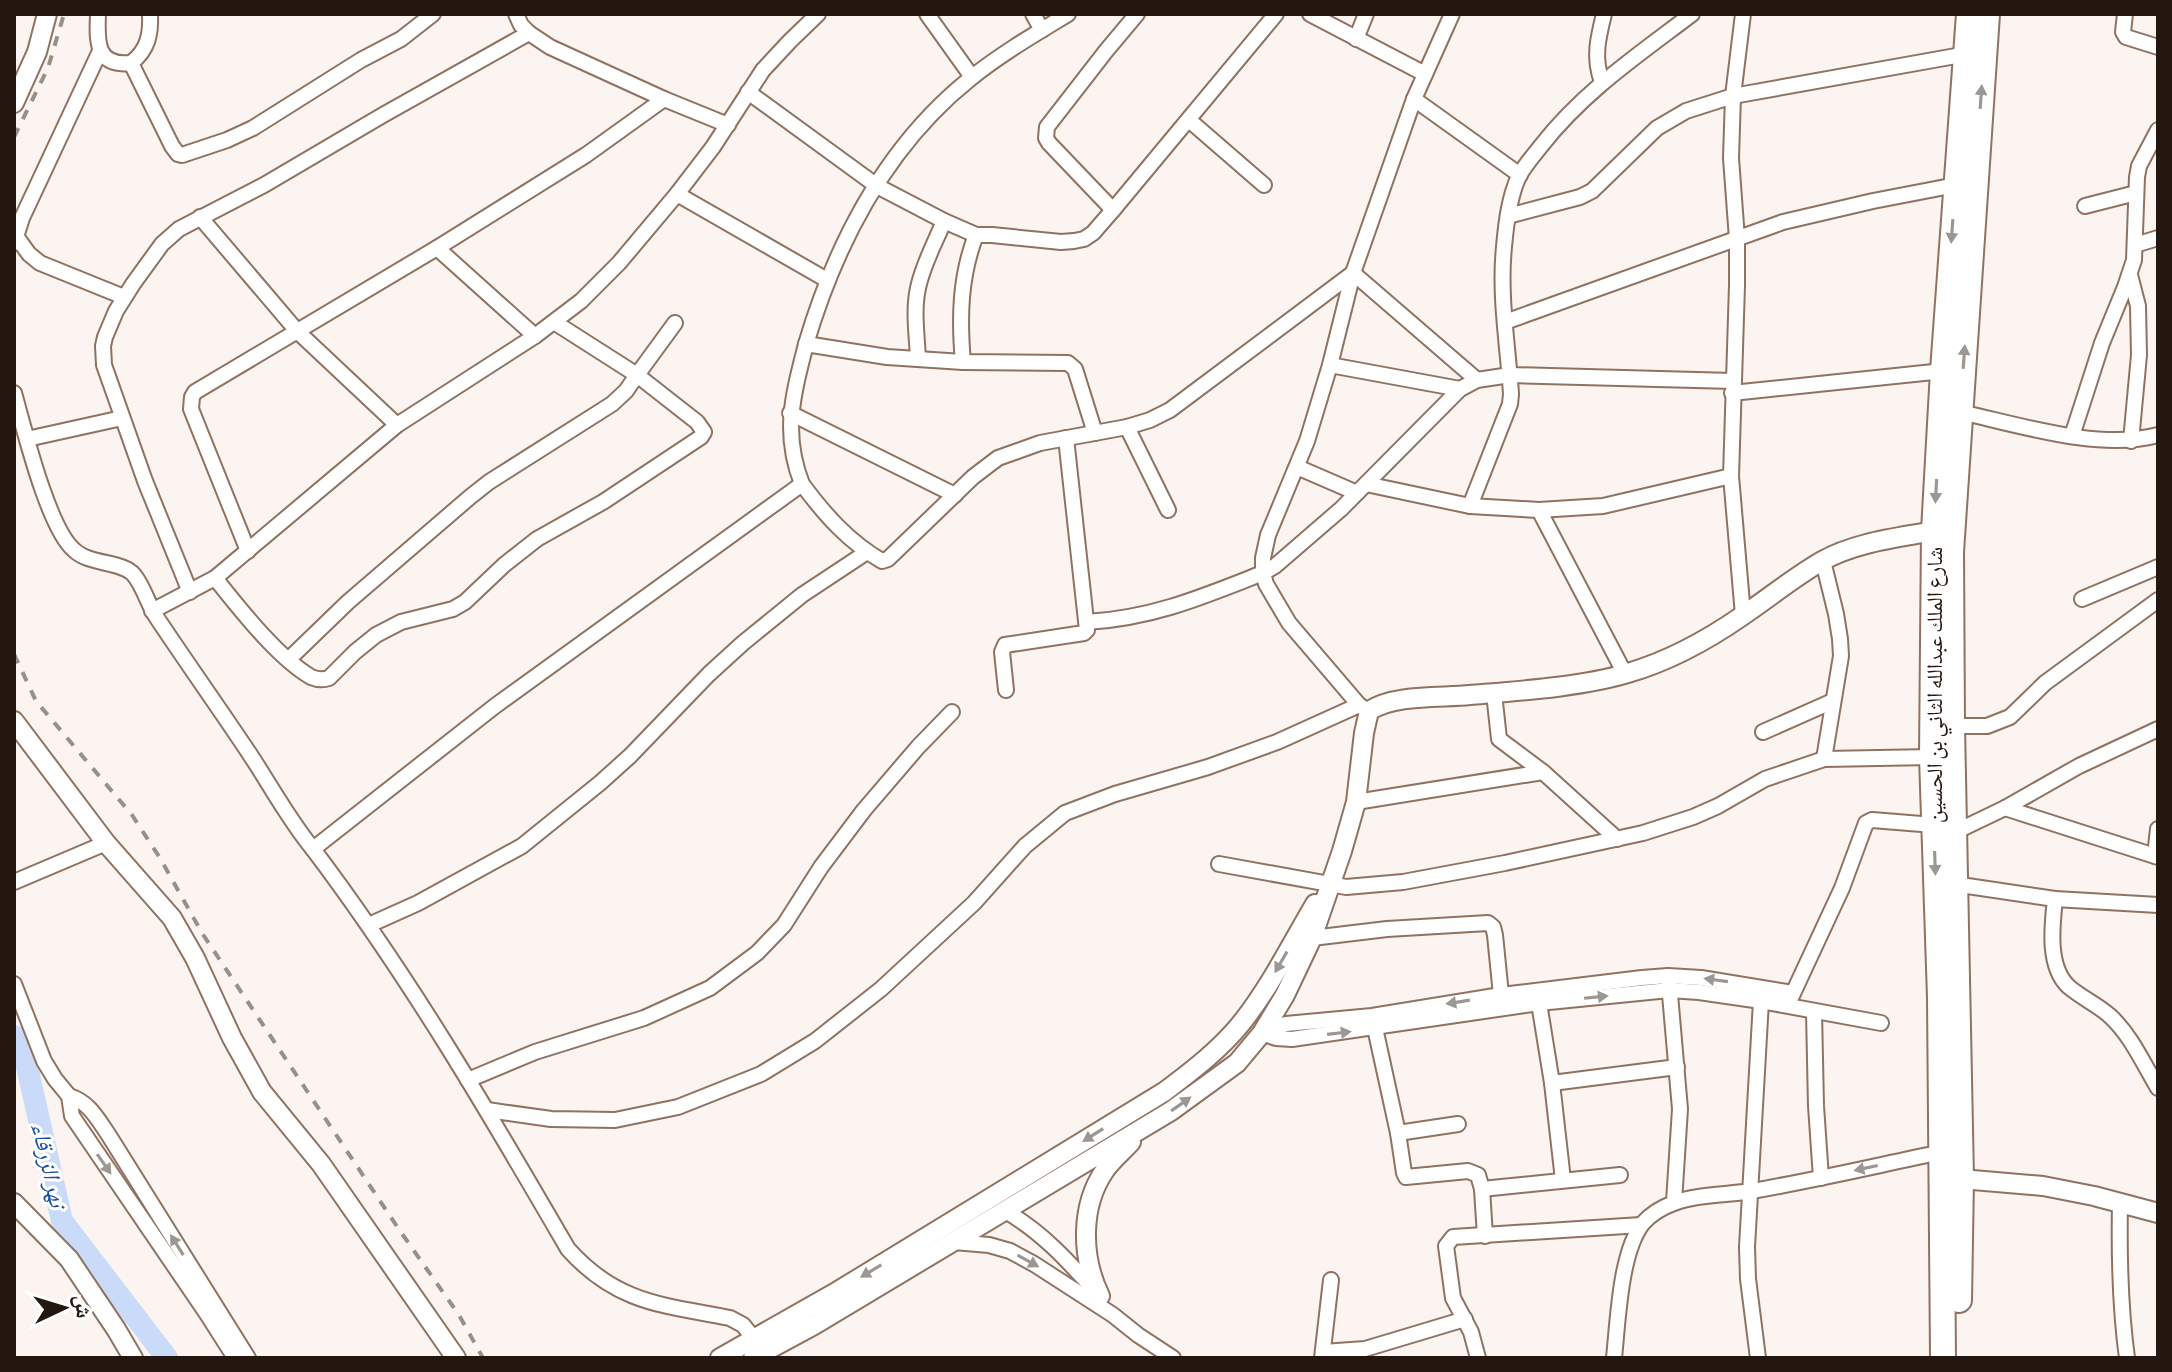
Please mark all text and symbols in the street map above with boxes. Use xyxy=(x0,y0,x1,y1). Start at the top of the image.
one-way arrow xyxy=(1975,84,1988,109)
one-way arrow xyxy=(1945,219,1958,244)
one-way arrow xyxy=(1958,344,1971,369)
one-way arrow xyxy=(1930,479,1943,504)
street label: شارع الملك عبدالله الثاني بن الحسين xyxy=(1922,547,1952,823)
one-way arrow xyxy=(1929,851,1942,876)
one-way arrow xyxy=(1274,951,1288,973)
one-way arrow xyxy=(1703,973,1728,986)
one-way arrow xyxy=(1584,990,1609,1003)
one-way arrow xyxy=(1445,996,1470,1008)
one-way arrow xyxy=(1327,1026,1352,1039)
one-way arrow xyxy=(1170,1096,1192,1112)
water label: نهر الزرقاء xyxy=(25,1120,73,1214)
one-way arrow xyxy=(1082,1127,1104,1141)
one-way arrow xyxy=(96,1153,111,1174)
one-way arrow xyxy=(1853,1162,1878,1175)
one-way arrow xyxy=(170,1234,184,1256)
one-way arrow xyxy=(1017,1254,1039,1268)
one-way arrow xyxy=(860,1264,882,1278)
north arrow xyxy=(24,1268,104,1348)
text: ش xyxy=(68,1294,97,1319)

